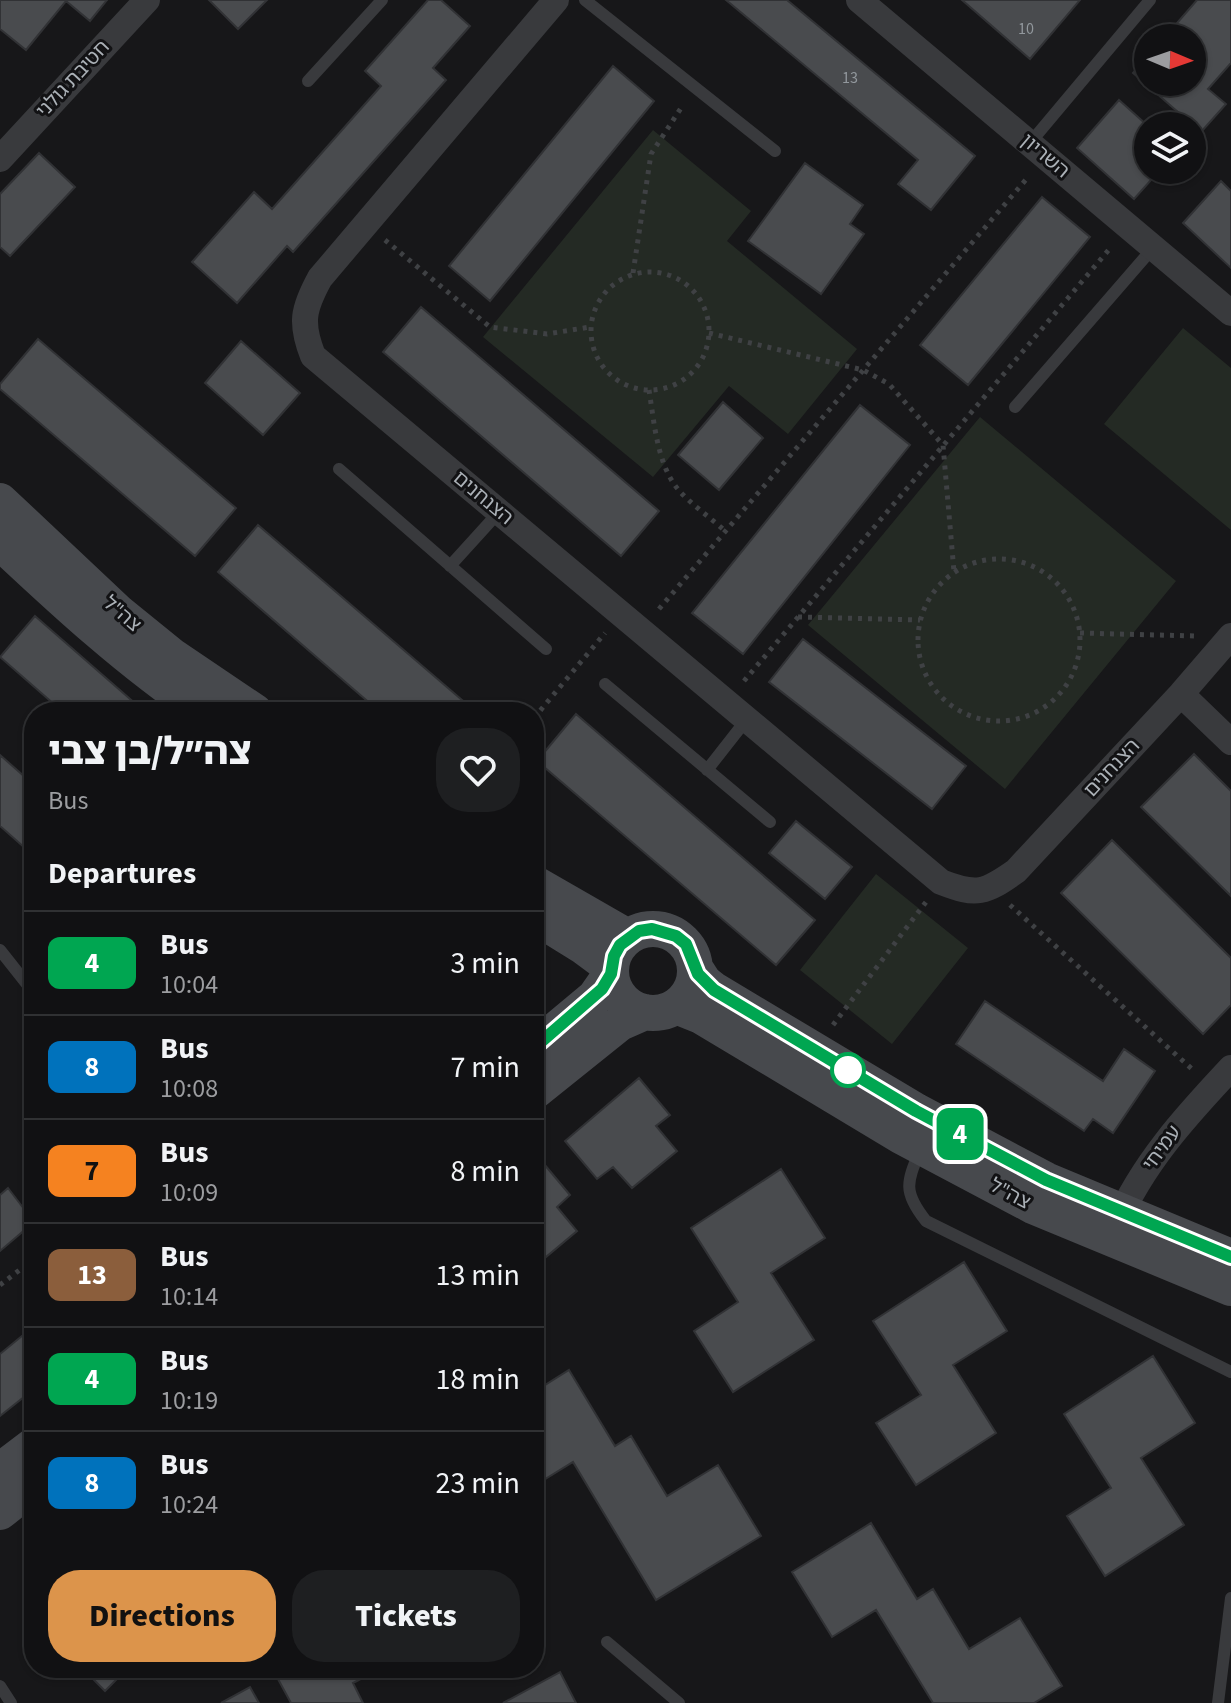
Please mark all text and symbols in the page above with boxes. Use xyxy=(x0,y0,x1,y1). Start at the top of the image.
house number: 10 xyxy=(1018,18,1034,40)
north arrow xyxy=(1134,24,1206,96)
map controls xyxy=(1134,24,1206,184)
street label: חטיבת גולני xyxy=(30,34,116,124)
house number: 13 xyxy=(842,67,858,89)
button: layers xyxy=(1134,112,1206,184)
street label: השריון xyxy=(1015,127,1075,185)
street label: הצנחנים xyxy=(447,465,519,531)
street label: צה"ל xyxy=(97,589,147,639)
text: צה״ל/בן צבי xyxy=(48,725,252,779)
button: heart xyxy=(436,728,520,812)
street label: הצנחנים xyxy=(1078,733,1146,803)
text: Bus xyxy=(48,782,88,819)
text: Departures xyxy=(48,852,196,895)
text: Bus xyxy=(160,923,208,966)
text: 3 min xyxy=(450,942,520,985)
text: 4 xyxy=(85,943,99,983)
text: 10:04 xyxy=(160,966,218,1003)
text: Bus xyxy=(160,1027,208,1070)
text: 7 min xyxy=(450,1046,520,1089)
text: 8 xyxy=(85,1047,99,1087)
unlabelled marker xyxy=(831,1053,865,1087)
text: 10:08 xyxy=(160,1070,218,1107)
line badge: 4 xyxy=(934,1108,986,1160)
text: 4 xyxy=(953,1114,967,1154)
street label: עמיחי xyxy=(1136,1120,1188,1176)
text: Bus xyxy=(160,1131,208,1174)
text: 8 min xyxy=(450,1150,520,1193)
text: 7 xyxy=(85,1151,99,1191)
street label: צה"ל xyxy=(985,1172,1035,1216)
text: 10:09 xyxy=(160,1174,218,1211)
text: Bus xyxy=(160,1235,208,1278)
text: 13 min xyxy=(436,1254,520,1297)
text: 13 xyxy=(77,1255,107,1295)
text: 10:14 xyxy=(160,1278,218,1315)
text: Bus xyxy=(160,1339,208,1382)
text: 18 min xyxy=(436,1358,520,1401)
text: 4 xyxy=(85,1359,99,1399)
text: 10:19 xyxy=(160,1382,218,1419)
text: Bus xyxy=(160,1443,208,1486)
text: 23 min xyxy=(436,1462,520,1505)
text: 8 xyxy=(85,1463,99,1503)
text: 10:24 xyxy=(160,1486,218,1523)
button: Directions xyxy=(48,1570,276,1662)
button: Tickets xyxy=(292,1570,520,1662)

